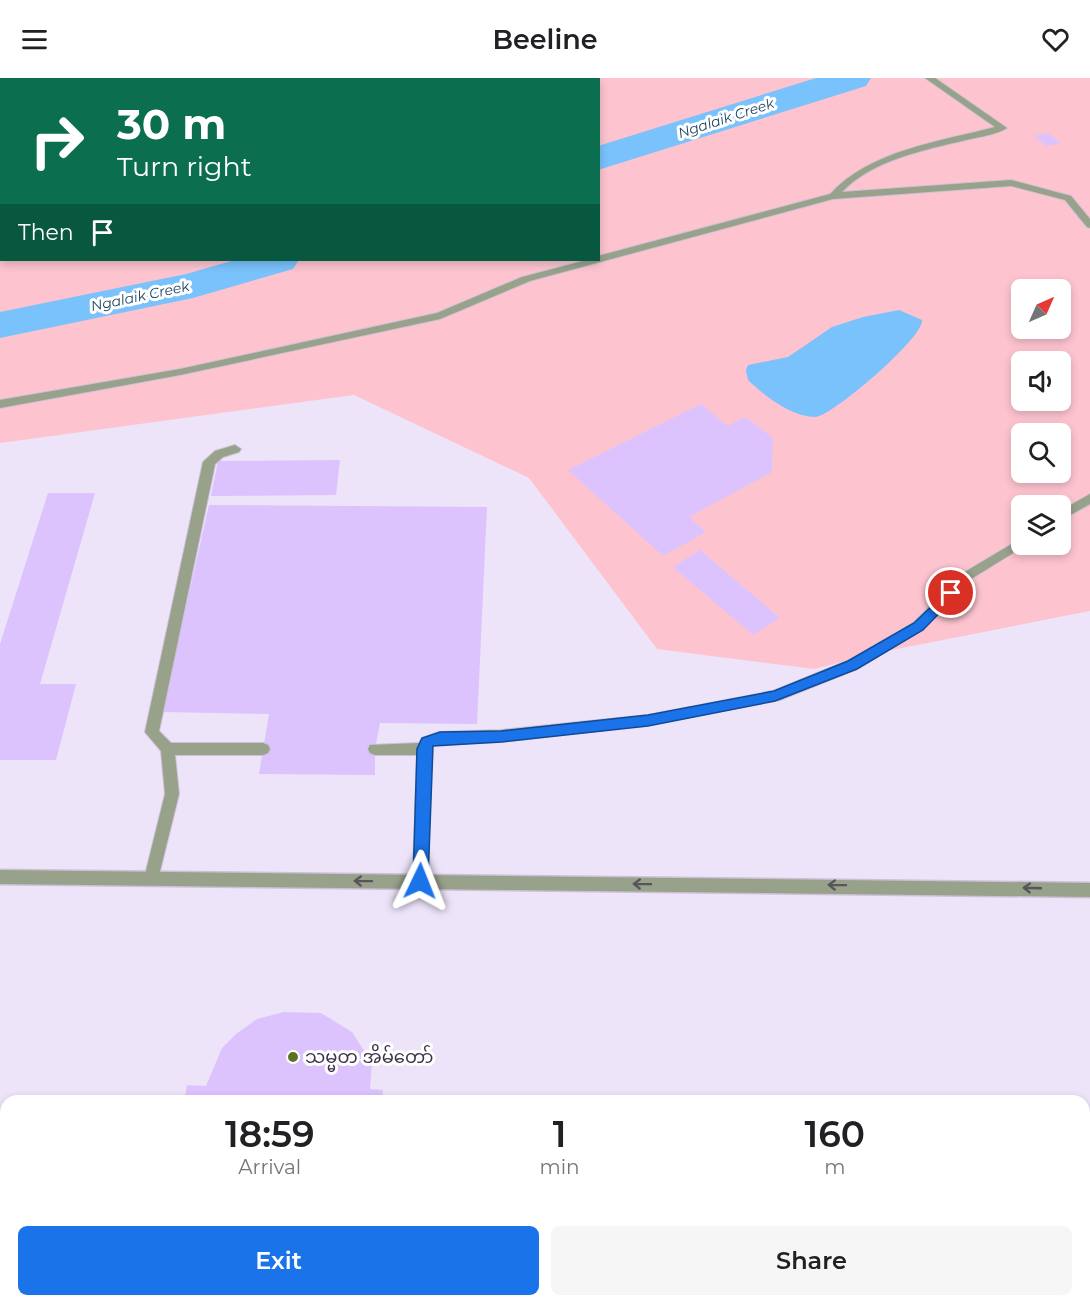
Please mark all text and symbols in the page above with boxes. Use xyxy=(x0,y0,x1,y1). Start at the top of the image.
icon: menu xyxy=(18,23,51,56)
text: Beeline xyxy=(492,23,598,56)
icon: heart xyxy=(1039,23,1072,56)
water label: Ngalaik Creek xyxy=(676,94,777,142)
text: 30 m xyxy=(117,98,226,150)
icon: right xyxy=(18,102,96,180)
text: Turn right xyxy=(117,150,252,183)
icon: arrive xyxy=(86,216,119,249)
text: Then xyxy=(18,219,74,246)
water label: Ngalaik Creek xyxy=(89,277,192,315)
north arrow xyxy=(1011,279,1071,339)
map controls xyxy=(1011,279,1071,555)
button: sound xyxy=(1011,351,1071,411)
button: search xyxy=(1011,423,1071,483)
button: layers xyxy=(1011,495,1071,555)
pin xyxy=(925,567,976,618)
icon: arrive xyxy=(934,576,967,609)
position arrow xyxy=(388,849,452,913)
one-way arrow xyxy=(353,875,373,887)
one-way arrow xyxy=(632,878,652,889)
one-way arrow xyxy=(827,880,847,891)
one-way arrow xyxy=(1022,882,1042,894)
place label: သမ္မတ အိမ်တော် xyxy=(305,1043,433,1072)
marker: သမ္မတ အိမ်တော် xyxy=(286,1050,300,1064)
text: 18:59 xyxy=(225,1112,315,1156)
text: 1 xyxy=(553,1112,566,1156)
text: 160 xyxy=(805,1112,865,1156)
text: Arrival xyxy=(238,1155,301,1179)
text: min xyxy=(539,1155,580,1179)
text: m xyxy=(824,1155,845,1179)
button: Exit xyxy=(18,1226,539,1295)
button: Share xyxy=(551,1226,1072,1295)

